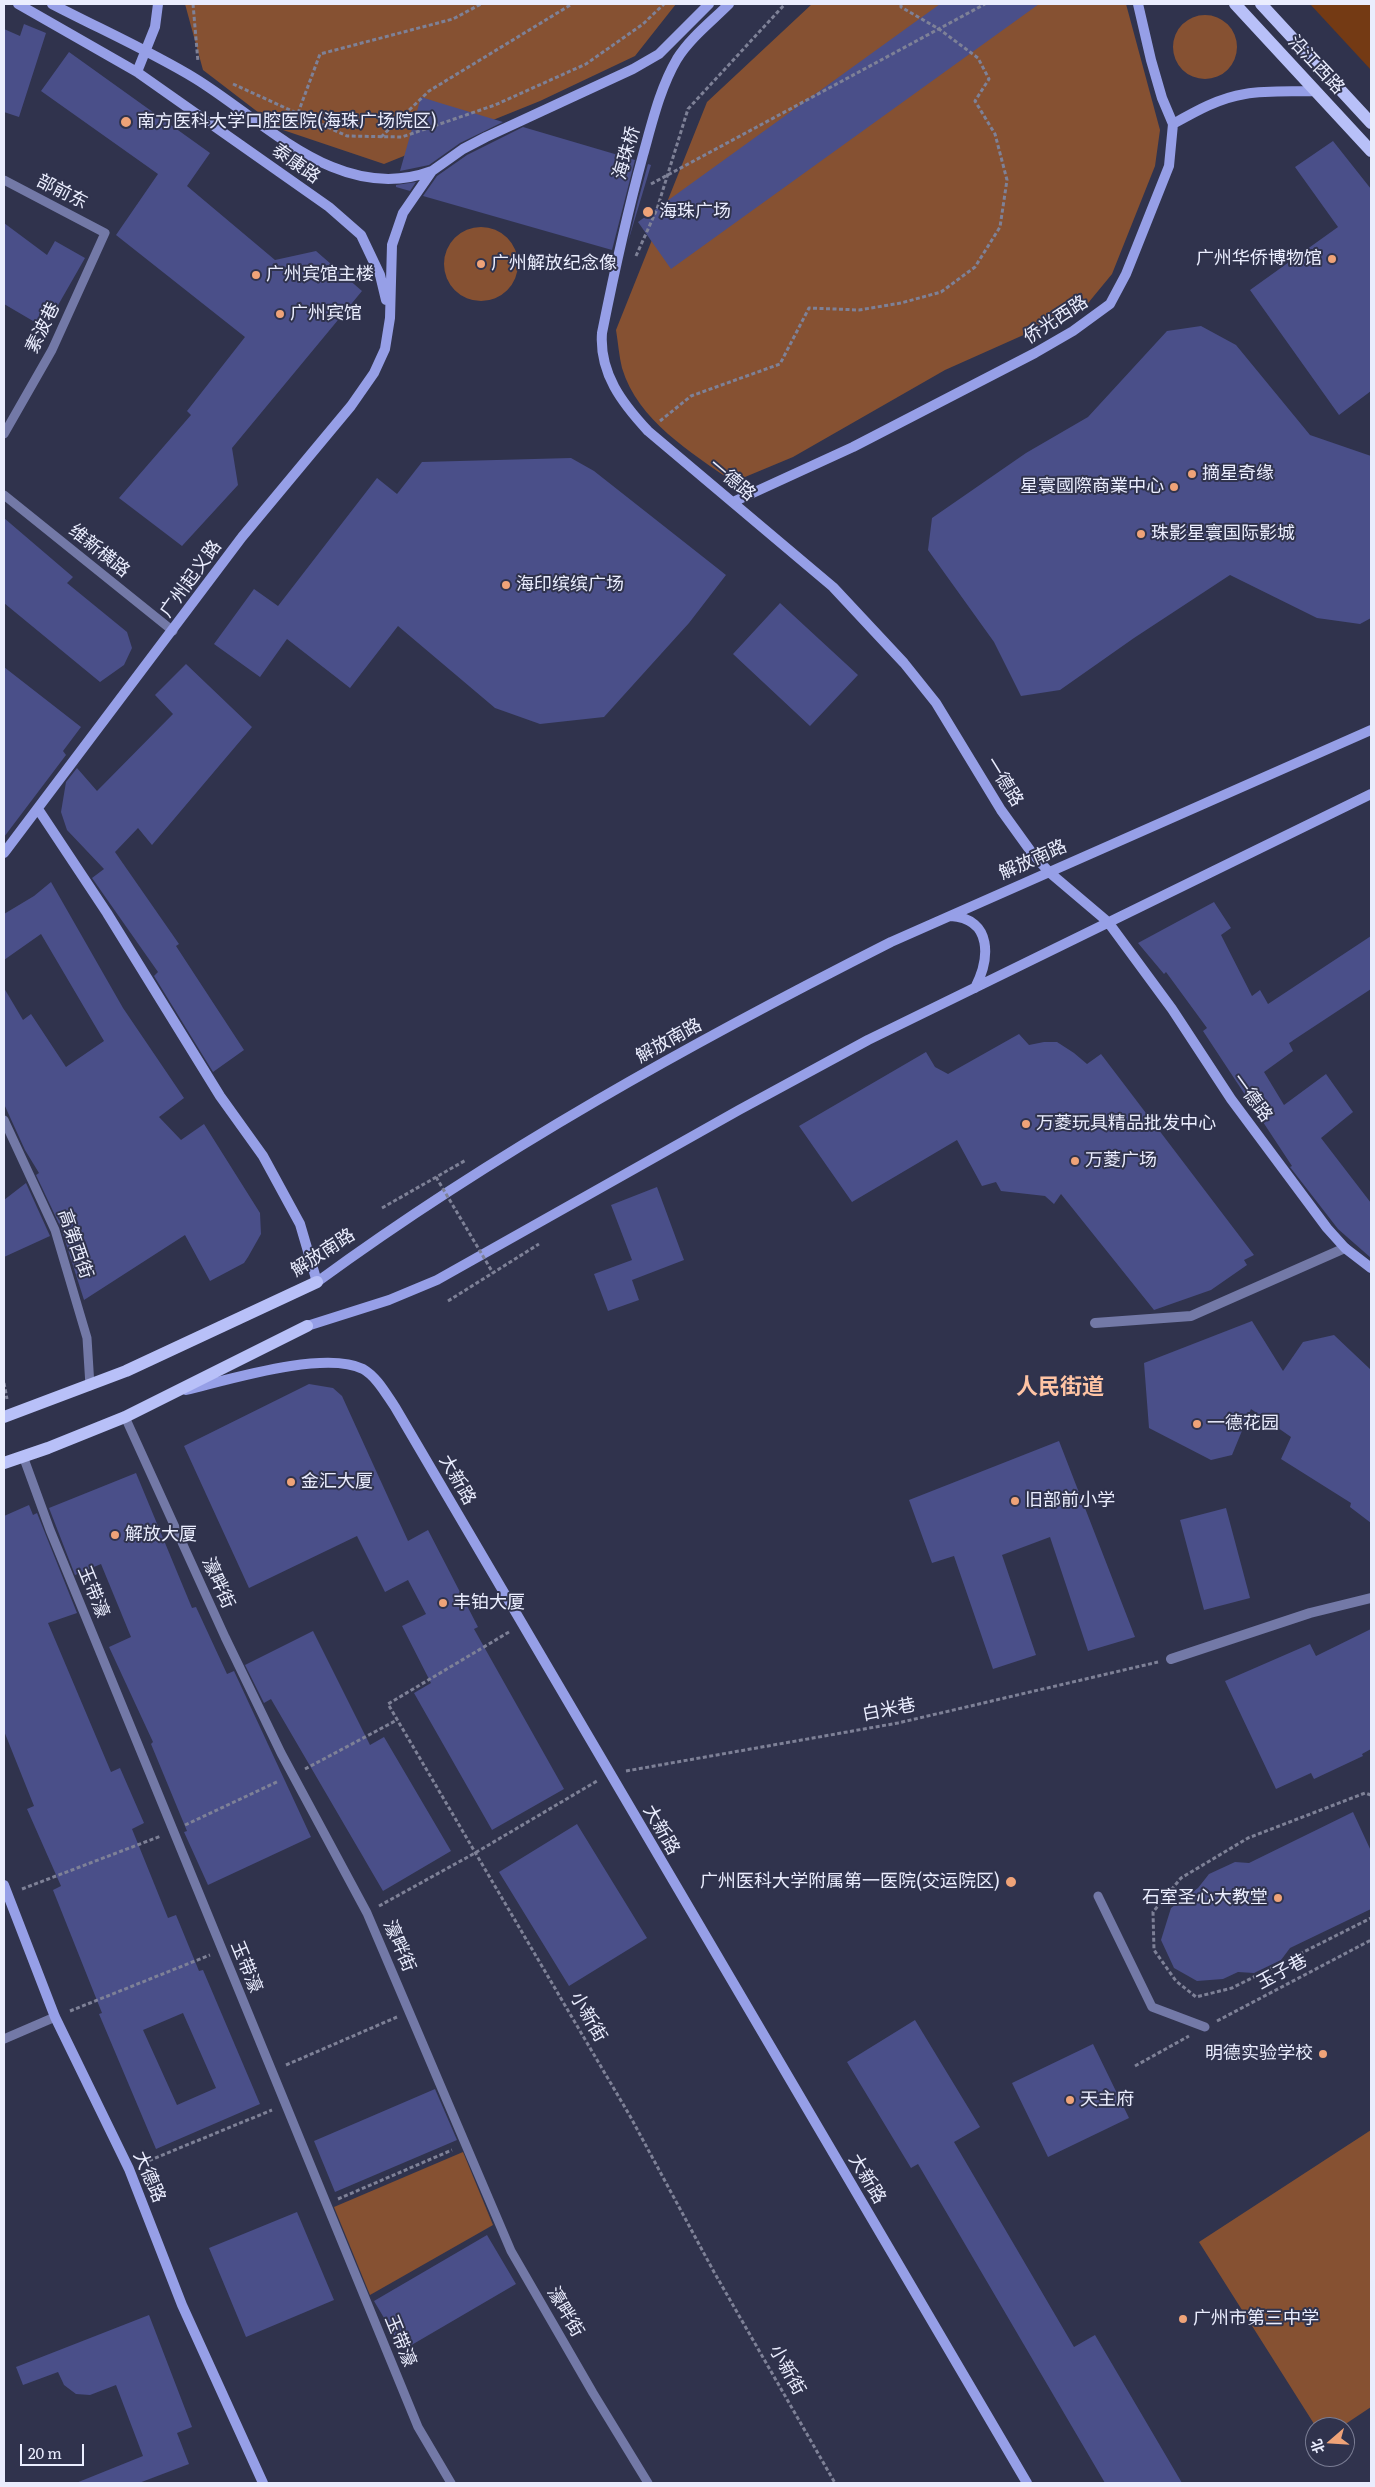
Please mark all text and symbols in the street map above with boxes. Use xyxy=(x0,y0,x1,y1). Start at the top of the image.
street label: 沿江西路 xyxy=(1284,31,1348,99)
place label: 南方医科大学口腔医院(海珠广场院区) xyxy=(137,111,437,133)
marker: 南方医科大学口腔医院(海珠广场院区) xyxy=(119,115,133,129)
street label: 海珠桥 xyxy=(609,124,645,182)
street label: 泰康路 xyxy=(268,140,324,188)
street label: 部前东 xyxy=(33,170,91,214)
place label: 海珠广场 xyxy=(659,201,731,223)
marker: 海珠广场 xyxy=(641,205,655,219)
place label: 广州华侨博物馆 xyxy=(1196,248,1322,270)
place label: 广州解放纪念像 xyxy=(491,253,617,275)
marker: 广州华侨博物馆 xyxy=(1326,253,1338,265)
marker: 广州解放纪念像 xyxy=(475,258,487,270)
place label: 广州宾馆主楼 xyxy=(266,264,374,286)
marker: 广州宾馆主楼 xyxy=(250,269,262,281)
street label: 侨光西路 xyxy=(1020,291,1092,349)
street label: 素波巷 xyxy=(21,299,65,357)
place label: 广州宾馆 xyxy=(290,303,362,325)
marker: 广州宾馆 xyxy=(274,308,286,320)
street label: 一德路 xyxy=(704,454,760,506)
place label: 摘星奇缘 xyxy=(1202,463,1274,485)
marker: 摘星奇缘 xyxy=(1186,468,1198,480)
place label: 星寰國際商業中心 xyxy=(1020,476,1164,498)
marker: 星寰國際商業中心 xyxy=(1168,481,1180,493)
street label: 维新横路 xyxy=(64,520,134,582)
place label: 珠影星寰国际影城 xyxy=(1151,523,1295,545)
marker: 珠影星寰国际影城 xyxy=(1135,528,1147,540)
street label: 广州起义路 xyxy=(156,536,226,622)
place label: 海印缤缤广场 xyxy=(516,574,624,596)
marker: 海印缤缤广场 xyxy=(500,579,512,591)
street label: 一德路 xyxy=(981,753,1027,811)
street label: 解放南路 xyxy=(996,835,1070,885)
street label: 解放南路 xyxy=(632,1014,706,1068)
street label: 一德路 xyxy=(1227,1070,1277,1126)
place label: 万菱玩具精品批发中心 xyxy=(1036,1113,1216,1135)
marker: 万菱玩具精品批发中心 xyxy=(1020,1118,1032,1130)
place label: 万菱广场 xyxy=(1085,1150,1157,1172)
marker: 万菱广场 xyxy=(1069,1155,1081,1167)
street label: 高第西街 xyxy=(53,1206,97,1282)
street label: 解放南路 xyxy=(287,1224,359,1282)
district label: 人民街道 xyxy=(1016,1375,1104,1401)
place label: 一德花园 xyxy=(1207,1413,1279,1435)
marker: 一德花园 xyxy=(1191,1418,1203,1430)
street label: 大新路 xyxy=(434,1451,480,1509)
place label: 金汇大厦 xyxy=(301,1471,373,1493)
marker: 金汇大厦 xyxy=(285,1476,297,1488)
place label: 旧部前小学 xyxy=(1025,1490,1115,1512)
marker: 旧部前小学 xyxy=(1009,1495,1021,1507)
place label: 解放大厦 xyxy=(125,1524,197,1546)
marker: 解放大厦 xyxy=(109,1529,121,1541)
street label: 濠畔街 xyxy=(197,1554,239,1612)
street label: 玉带濠 xyxy=(73,1563,113,1621)
place label: 丰铂大厦 xyxy=(453,1592,525,1614)
marker: 丰铂大厦 xyxy=(437,1597,449,1609)
street label: 白米巷 xyxy=(860,1694,918,1726)
street label: 大新路 xyxy=(638,1801,684,1859)
place label: 广州医科大学附属第一医院(交运院区) xyxy=(700,1871,1000,1893)
marker: 广州医科大学附属第一医院(交运院区) xyxy=(1004,1875,1018,1889)
place label: 石室圣心大教堂 xyxy=(1142,1887,1268,1909)
marker: 石室圣心大教堂 xyxy=(1272,1892,1284,1904)
street label: 濠畔街 xyxy=(379,1917,419,1975)
street label: 玉带濠 xyxy=(226,1938,266,1996)
street label: 玉子巷 xyxy=(1253,1950,1311,1994)
street label: 小新街 xyxy=(565,1988,611,2046)
place label: 明德实验学校 xyxy=(1205,2043,1313,2065)
marker: 明德实验学校 xyxy=(1317,2048,1329,2060)
place label: 天主府 xyxy=(1080,2089,1134,2111)
marker: 天主府 xyxy=(1064,2094,1076,2106)
street label: 大德路 xyxy=(129,2148,169,2206)
street label: 大新路 xyxy=(844,2150,890,2208)
street label: 濠畔街 xyxy=(542,2283,588,2341)
place label: 广州市第三中学 xyxy=(1193,2308,1319,2330)
street label: 玉带濠 xyxy=(380,2312,420,2370)
marker: 广州市第三中学 xyxy=(1177,2313,1189,2325)
street label: 小新街 xyxy=(764,2341,810,2399)
north arrow xyxy=(1305,2417,1355,2467)
scale bar xyxy=(22,2434,86,2466)
text: 北 xyxy=(1305,2437,1328,2456)
text: 20 m xyxy=(28,2441,62,2464)

